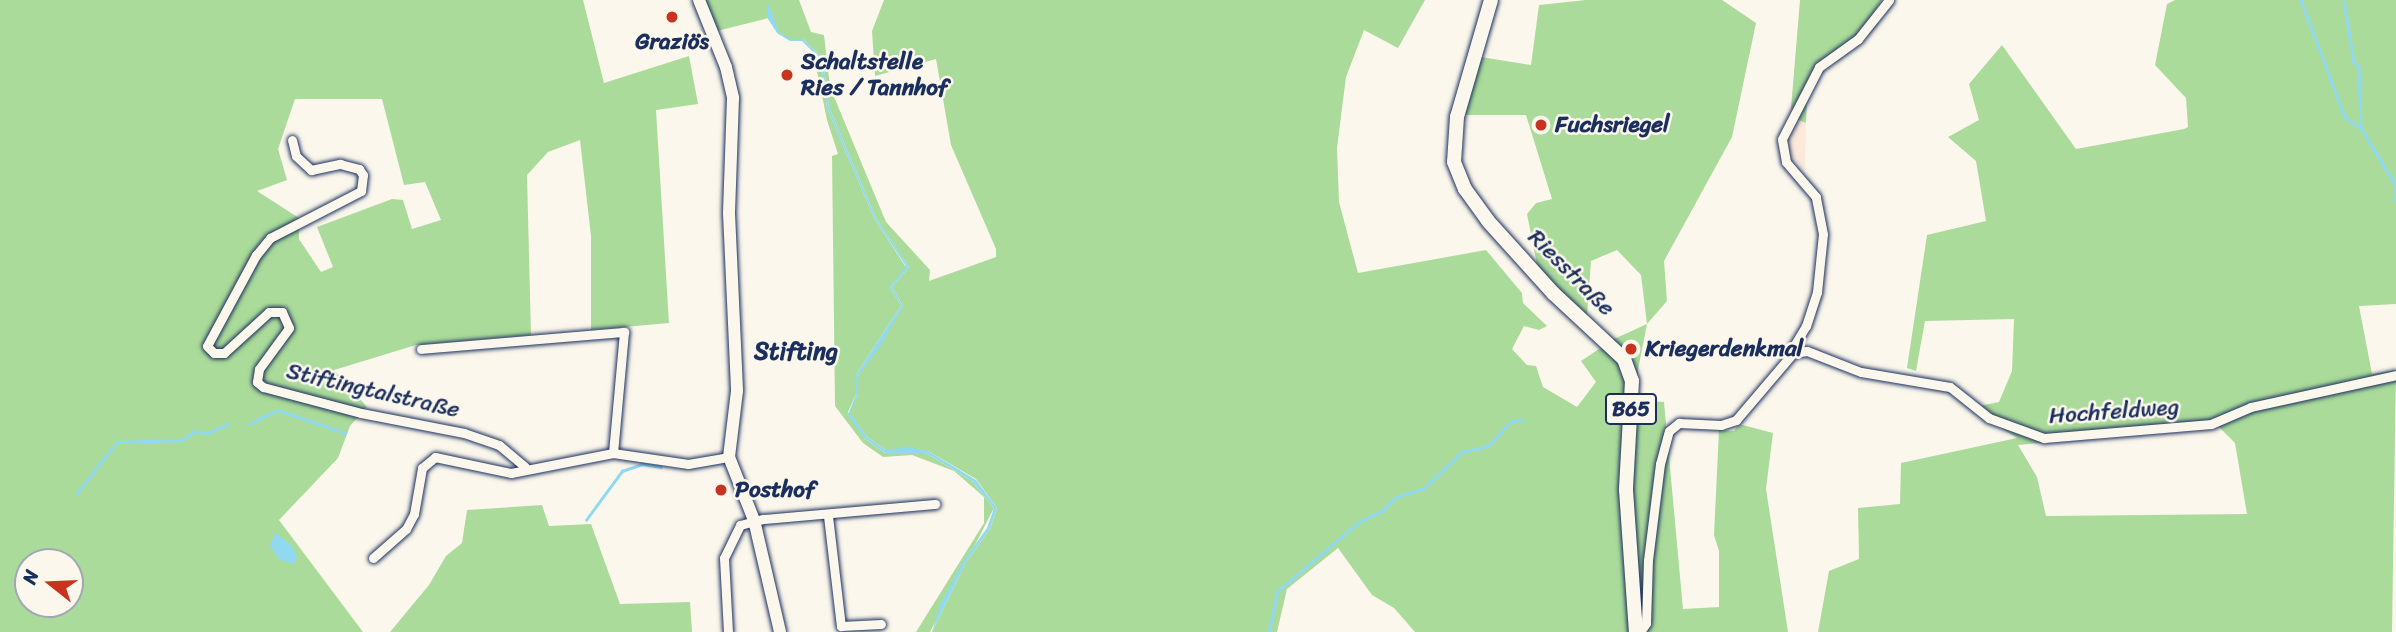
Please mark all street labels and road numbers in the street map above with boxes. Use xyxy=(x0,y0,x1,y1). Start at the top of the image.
street label: Riesstraße xyxy=(1522,224,1620,322)
street label: Stiftingtalstraße xyxy=(284,358,462,424)
road number: B65 xyxy=(1605,392,1657,426)
street label: Hochfeldweg xyxy=(2048,394,2180,430)

